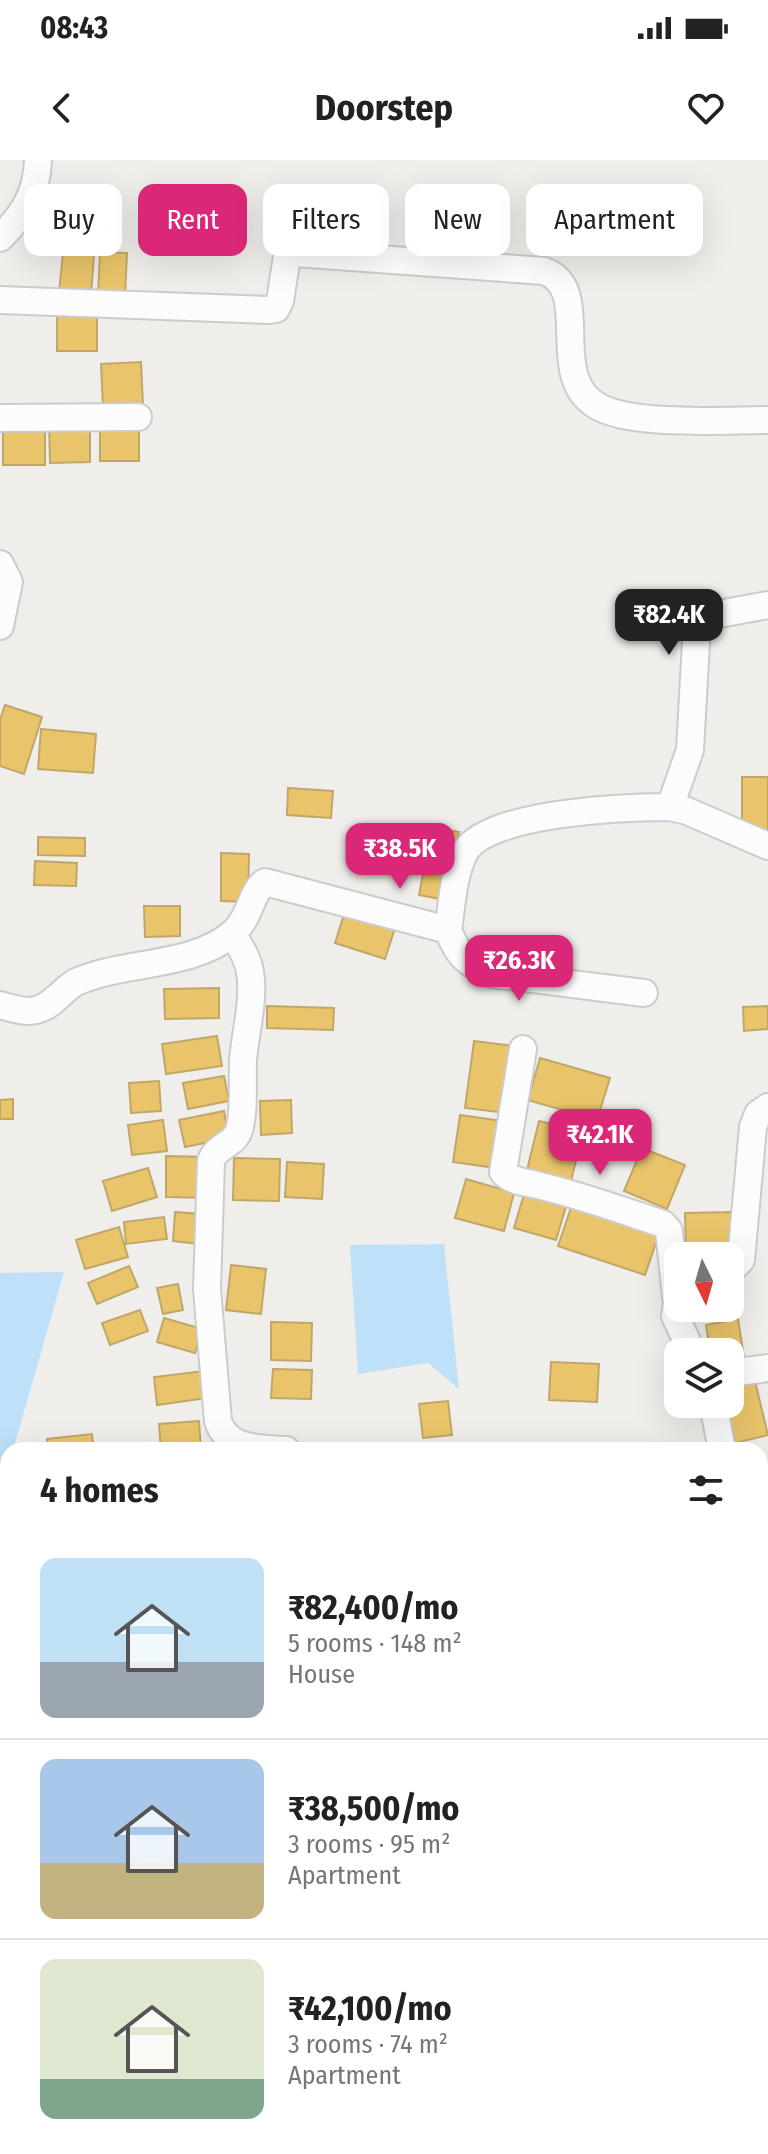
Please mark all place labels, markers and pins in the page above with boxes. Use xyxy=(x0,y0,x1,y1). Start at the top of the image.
pin: ₹82.4K xyxy=(604,589,734,657)
pin: ₹38.5K xyxy=(335,823,465,891)
pin: ₹26.3K xyxy=(454,935,584,1003)
pin: ₹42.1K xyxy=(535,1109,665,1177)

